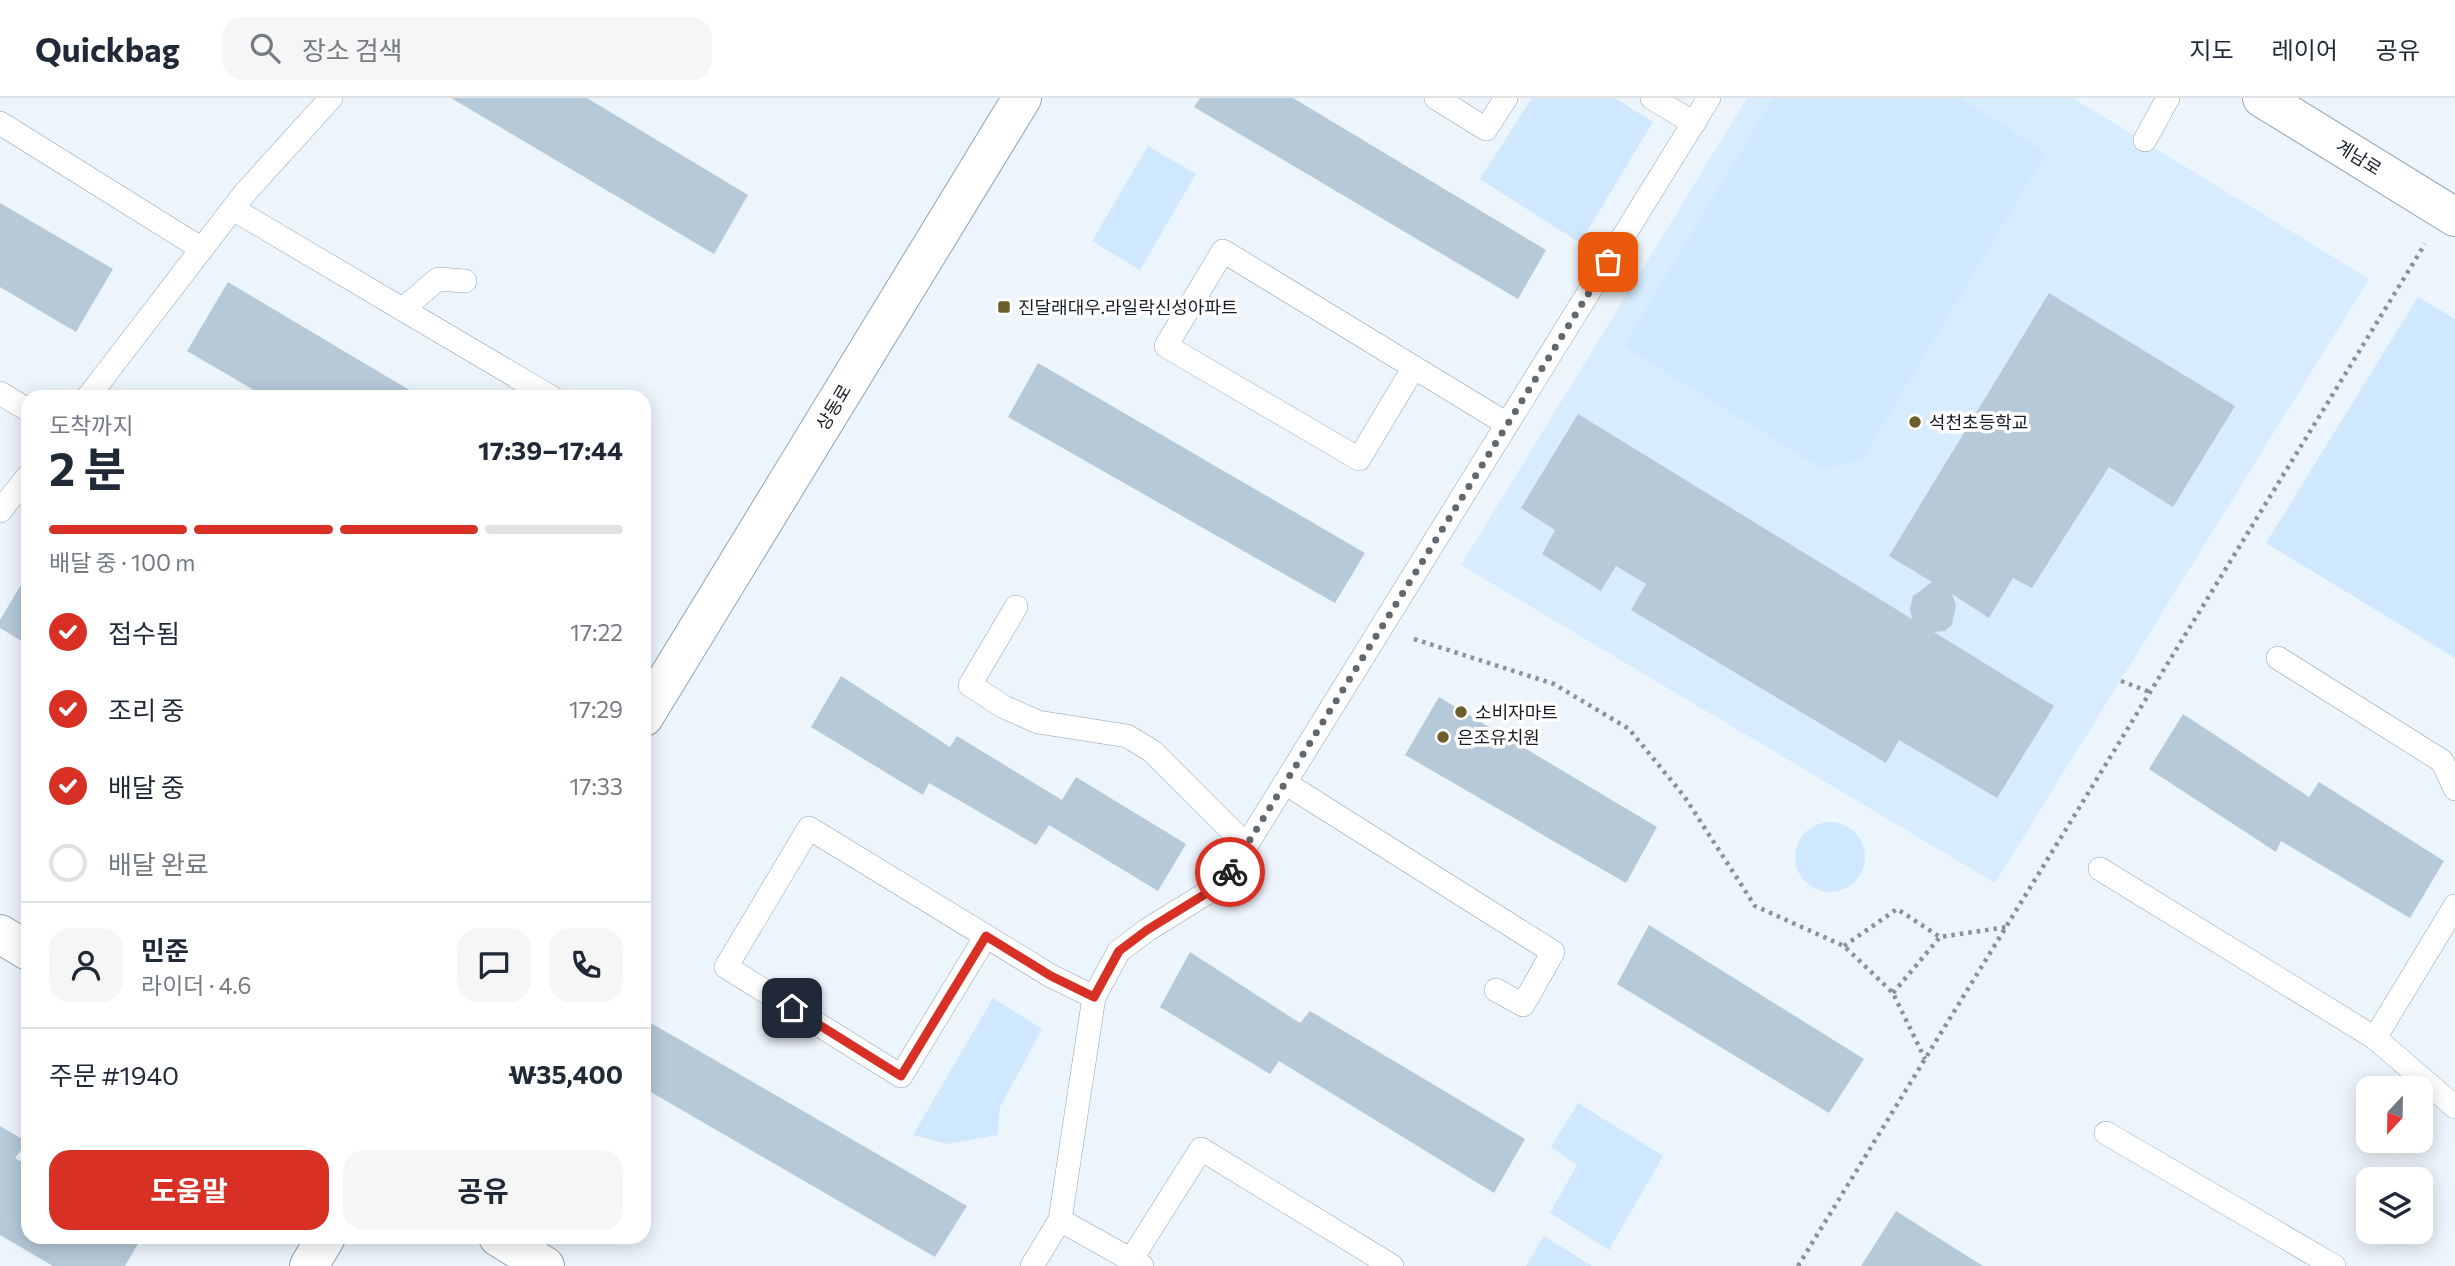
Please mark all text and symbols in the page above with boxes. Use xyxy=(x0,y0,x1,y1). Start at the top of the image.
search box xyxy=(222,17,712,80)
text: Quickbag xyxy=(35,28,180,69)
icon: search xyxy=(246,29,284,67)
text: 장소 검색 xyxy=(302,34,403,65)
text: 지도 xyxy=(2189,35,2234,64)
text: 레이어 xyxy=(2272,35,2338,64)
text: 공유 xyxy=(2376,35,2420,64)
street label: 계남로 xyxy=(2332,135,2386,179)
pin xyxy=(1578,232,1638,292)
icon: bag xyxy=(1589,243,1627,281)
place label: 진달래대우.라일락신성아파트 xyxy=(1018,296,1238,318)
marker: 진달래대우.라일락신성아파트 xyxy=(996,299,1012,315)
street label: 상동로 xyxy=(811,380,855,434)
text: 도착까지 xyxy=(49,411,134,439)
place label: 석천초등학교 xyxy=(1929,411,2028,433)
marker: 석천초등학교 xyxy=(1907,414,1923,430)
text: 17:39–17:44 xyxy=(478,434,623,465)
text: 2 분 xyxy=(49,439,126,495)
text: 배달 중 · 100 m xyxy=(49,548,195,576)
icon: check xyxy=(49,613,87,651)
text: 접수됨 xyxy=(108,617,180,648)
text: 17:22 xyxy=(570,618,623,646)
icon: check xyxy=(49,690,87,728)
text: 조리 중 xyxy=(108,694,185,725)
text: 17:29 xyxy=(569,695,623,723)
place label: 소비자마트 xyxy=(1475,701,1558,723)
marker: 소비자마트 xyxy=(1453,704,1469,720)
place label: 은조유치원 xyxy=(1457,726,1540,748)
marker: 은조유치원 xyxy=(1435,729,1451,745)
icon: check xyxy=(49,767,87,805)
text: 배달 중 xyxy=(108,771,185,802)
text: 17:33 xyxy=(569,772,623,800)
courier xyxy=(1195,837,1265,907)
text: 배달 완료 xyxy=(108,848,209,879)
icon: bike xyxy=(1211,853,1249,891)
button: person xyxy=(49,928,123,1002)
button: chat xyxy=(457,928,531,1002)
button: phone xyxy=(549,928,623,1002)
text: 민준 xyxy=(141,934,189,965)
text: 라이더 · 4.6 xyxy=(141,971,251,999)
pin xyxy=(762,978,822,1038)
icon: home xyxy=(773,989,811,1027)
text: ₩35,400 xyxy=(508,1058,623,1089)
text: 주문 #1940 xyxy=(49,1059,179,1090)
north arrow xyxy=(2356,1076,2432,1153)
map controls xyxy=(2356,1076,2433,1244)
button: 도움말 xyxy=(49,1150,329,1230)
button: 공유 xyxy=(343,1150,623,1230)
button: layers xyxy=(2356,1167,2433,1244)

